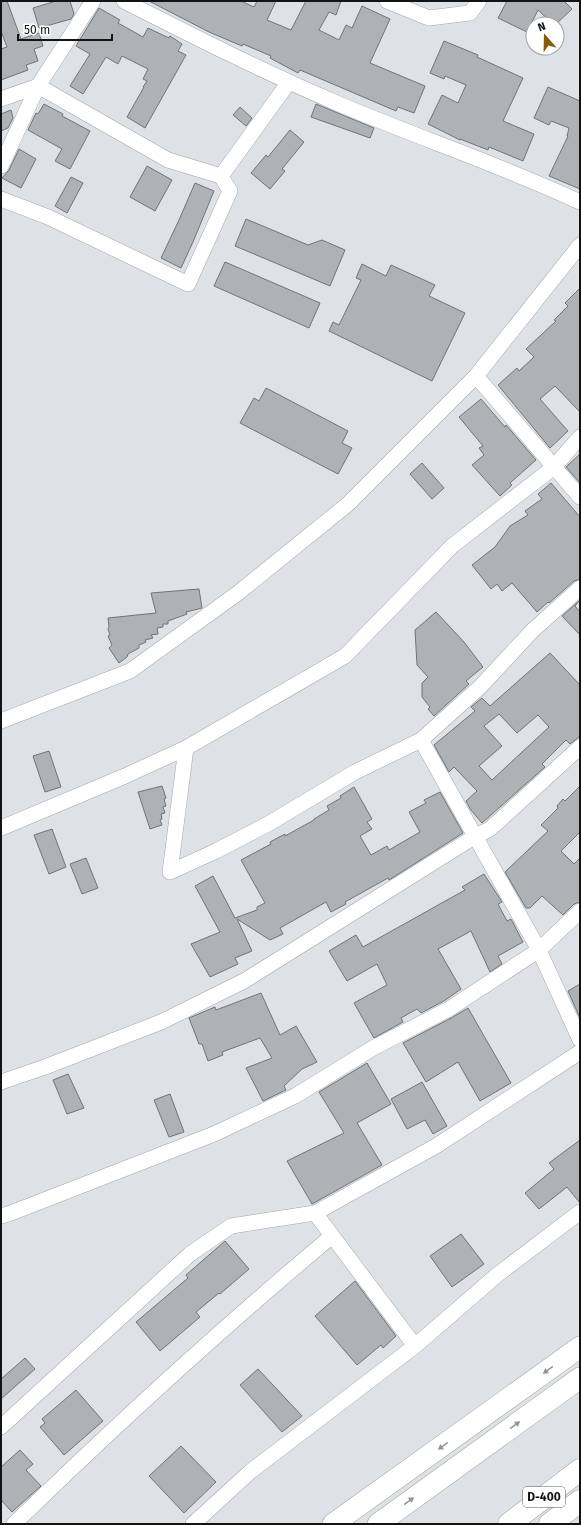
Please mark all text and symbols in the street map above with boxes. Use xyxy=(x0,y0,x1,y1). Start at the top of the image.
scale bar xyxy=(18,16,112,42)
north arrow xyxy=(525,16,565,56)
text: N xyxy=(536,20,547,34)
text: 50 m xyxy=(24,23,50,37)
one-way arrow xyxy=(543,1366,554,1374)
one-way arrow xyxy=(510,1421,520,1429)
one-way arrow xyxy=(437,1442,448,1450)
road number: D-400 xyxy=(523,1487,565,1507)
one-way arrow xyxy=(404,1497,415,1505)

